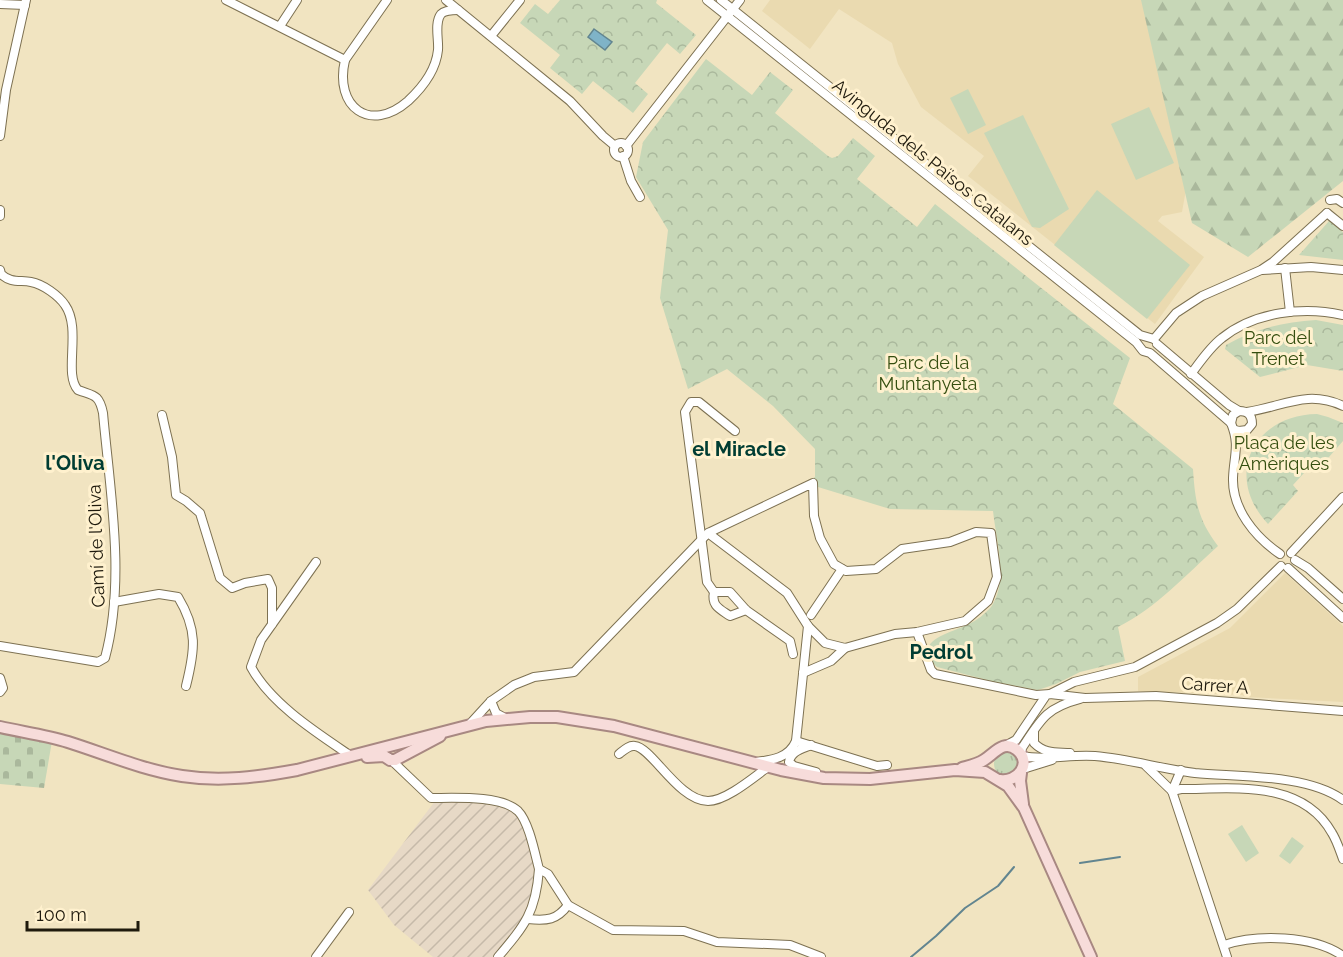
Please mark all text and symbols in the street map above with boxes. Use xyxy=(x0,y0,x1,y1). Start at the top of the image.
street label: Avinguda dels Països Catalans xyxy=(828,74,1038,250)
park label: Parc del Trenet xyxy=(1244,327,1312,369)
park label: Parc de la Muntanyeta xyxy=(879,352,977,394)
park label: Plaça de les Amèriques xyxy=(1234,432,1335,474)
district label: el Miracle xyxy=(692,437,786,461)
district label: l'Oliva xyxy=(45,451,105,475)
street label: Camí de l'Oliva xyxy=(83,484,109,608)
district label: Pedrol xyxy=(909,640,973,664)
street label: Carrer A xyxy=(1181,672,1249,698)
scale bar xyxy=(27,894,138,932)
text: 100 m xyxy=(36,904,87,925)

